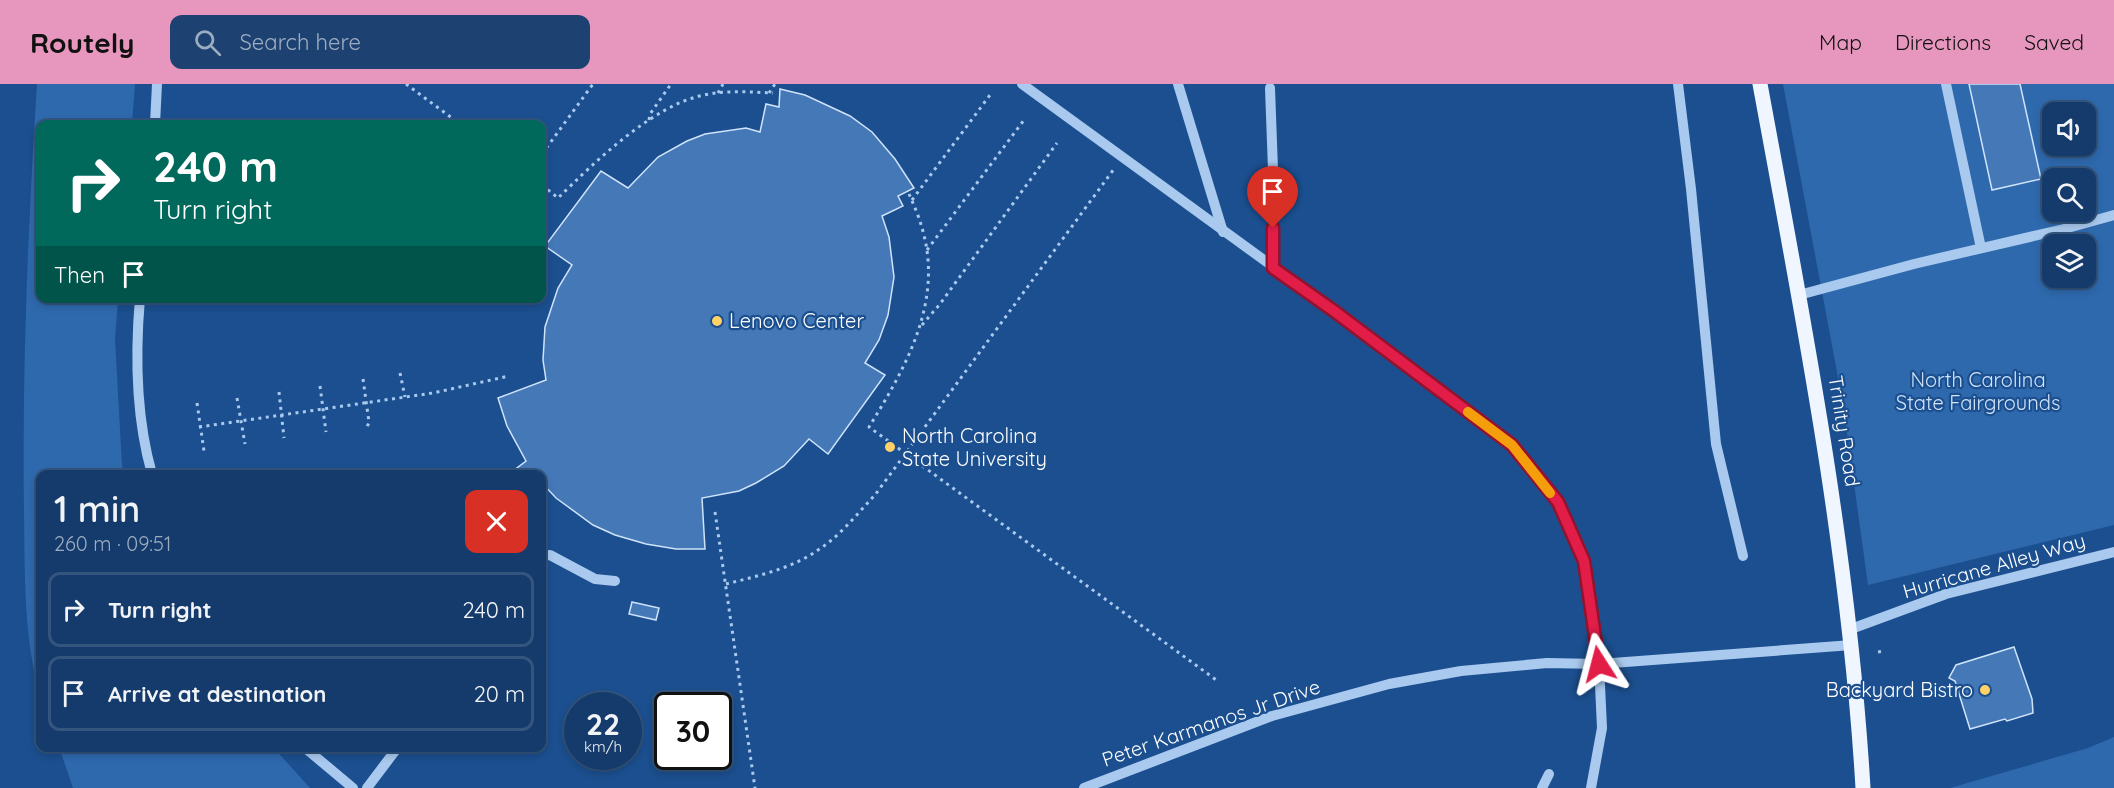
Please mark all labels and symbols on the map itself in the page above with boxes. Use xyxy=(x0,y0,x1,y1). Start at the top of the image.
pin xyxy=(1247,166,1298,228)
place label: Lenovo Center xyxy=(729,308,864,333)
marker: Lenovo Center xyxy=(710,314,724,328)
park label: North Carolina State Fairgrounds xyxy=(1896,367,2060,415)
street label: Trinity Road xyxy=(1823,374,1866,488)
place label: North Carolina State University xyxy=(902,423,1047,471)
marker: North Carolina State University xyxy=(883,440,897,454)
street label: Hurricane Alley Way xyxy=(1900,527,2088,604)
position arrow xyxy=(1567,632,1631,696)
street label: Peter Karmanos Jr Drive xyxy=(1098,673,1323,772)
place label: Backyard Bistro xyxy=(1826,677,1973,702)
marker: Backyard Bistro xyxy=(1978,683,1992,697)
speed limit sign: 30 xyxy=(654,692,732,770)

